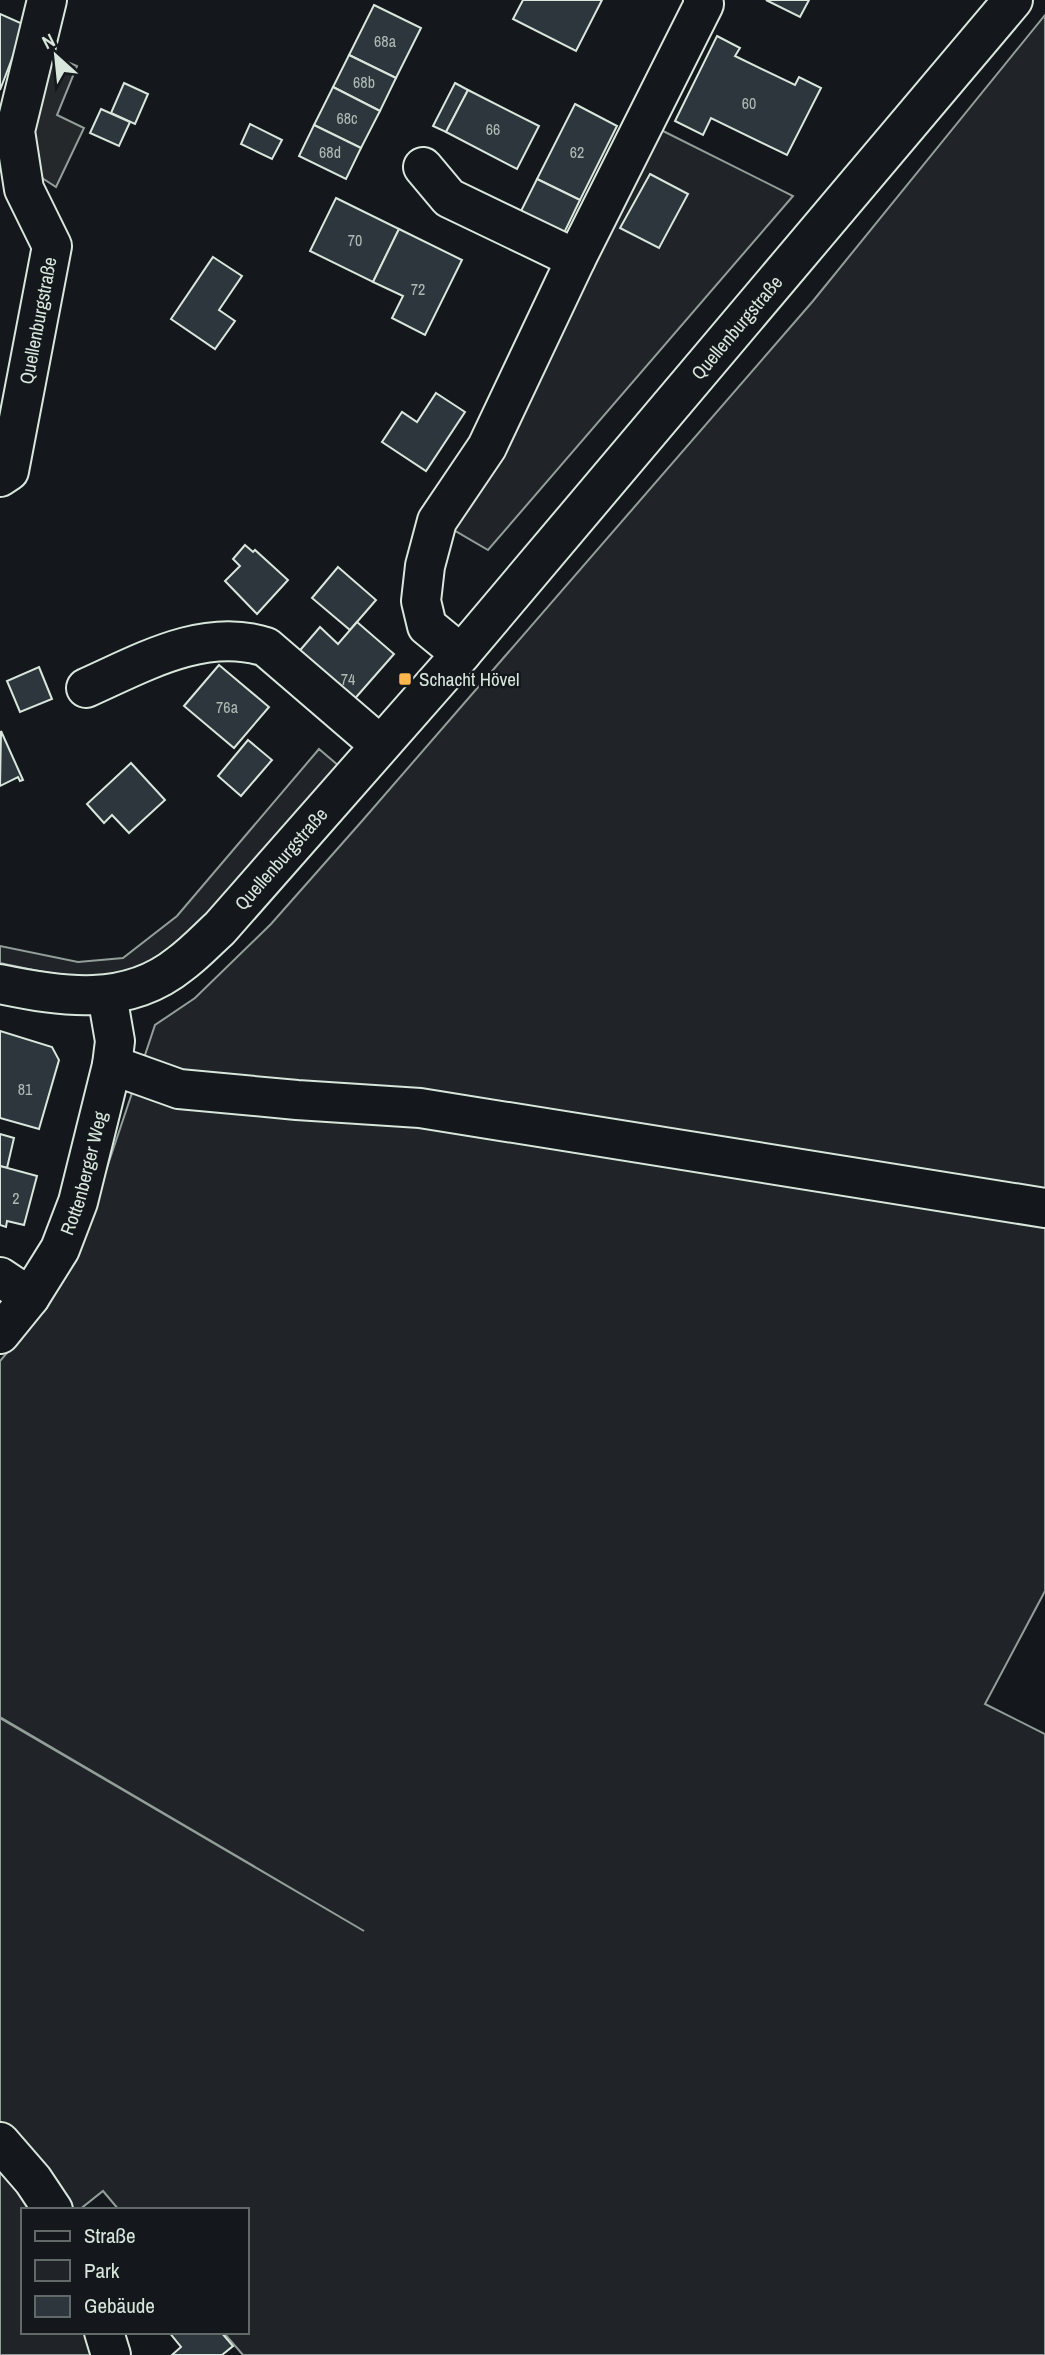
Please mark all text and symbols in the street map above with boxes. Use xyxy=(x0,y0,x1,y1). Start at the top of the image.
north arrow xyxy=(21,21,91,91)
text: N xyxy=(37,27,59,55)
house number: 68a xyxy=(374,30,397,52)
house number: 68b xyxy=(353,71,375,93)
house number: 60 xyxy=(742,92,756,114)
house number: 68c xyxy=(336,107,358,129)
house number: 66 xyxy=(486,118,500,140)
house number: 68d xyxy=(319,141,341,163)
house number: 62 xyxy=(570,141,584,163)
house number: 70 xyxy=(348,229,362,251)
street label: Quellenburgstraße xyxy=(13,255,63,386)
street label: Quellenburgstraße xyxy=(685,270,788,385)
house number: 72 xyxy=(411,278,425,300)
place label: Schacht Hövel xyxy=(419,666,519,692)
house number: 74 xyxy=(341,668,355,690)
marker: Schacht Hövel xyxy=(397,671,413,687)
house number: 76a xyxy=(216,696,239,718)
street label: Quellenburgstraße xyxy=(229,802,333,916)
house number: 81 xyxy=(18,1078,33,1100)
street label: Rottenberger Weg xyxy=(54,1108,113,1239)
house number: 2 xyxy=(12,1187,20,1209)
legend xyxy=(21,2208,248,2334)
text: Straße xyxy=(84,2221,136,2250)
text: Park xyxy=(84,2256,120,2285)
text: Gebäude xyxy=(84,2291,155,2320)

